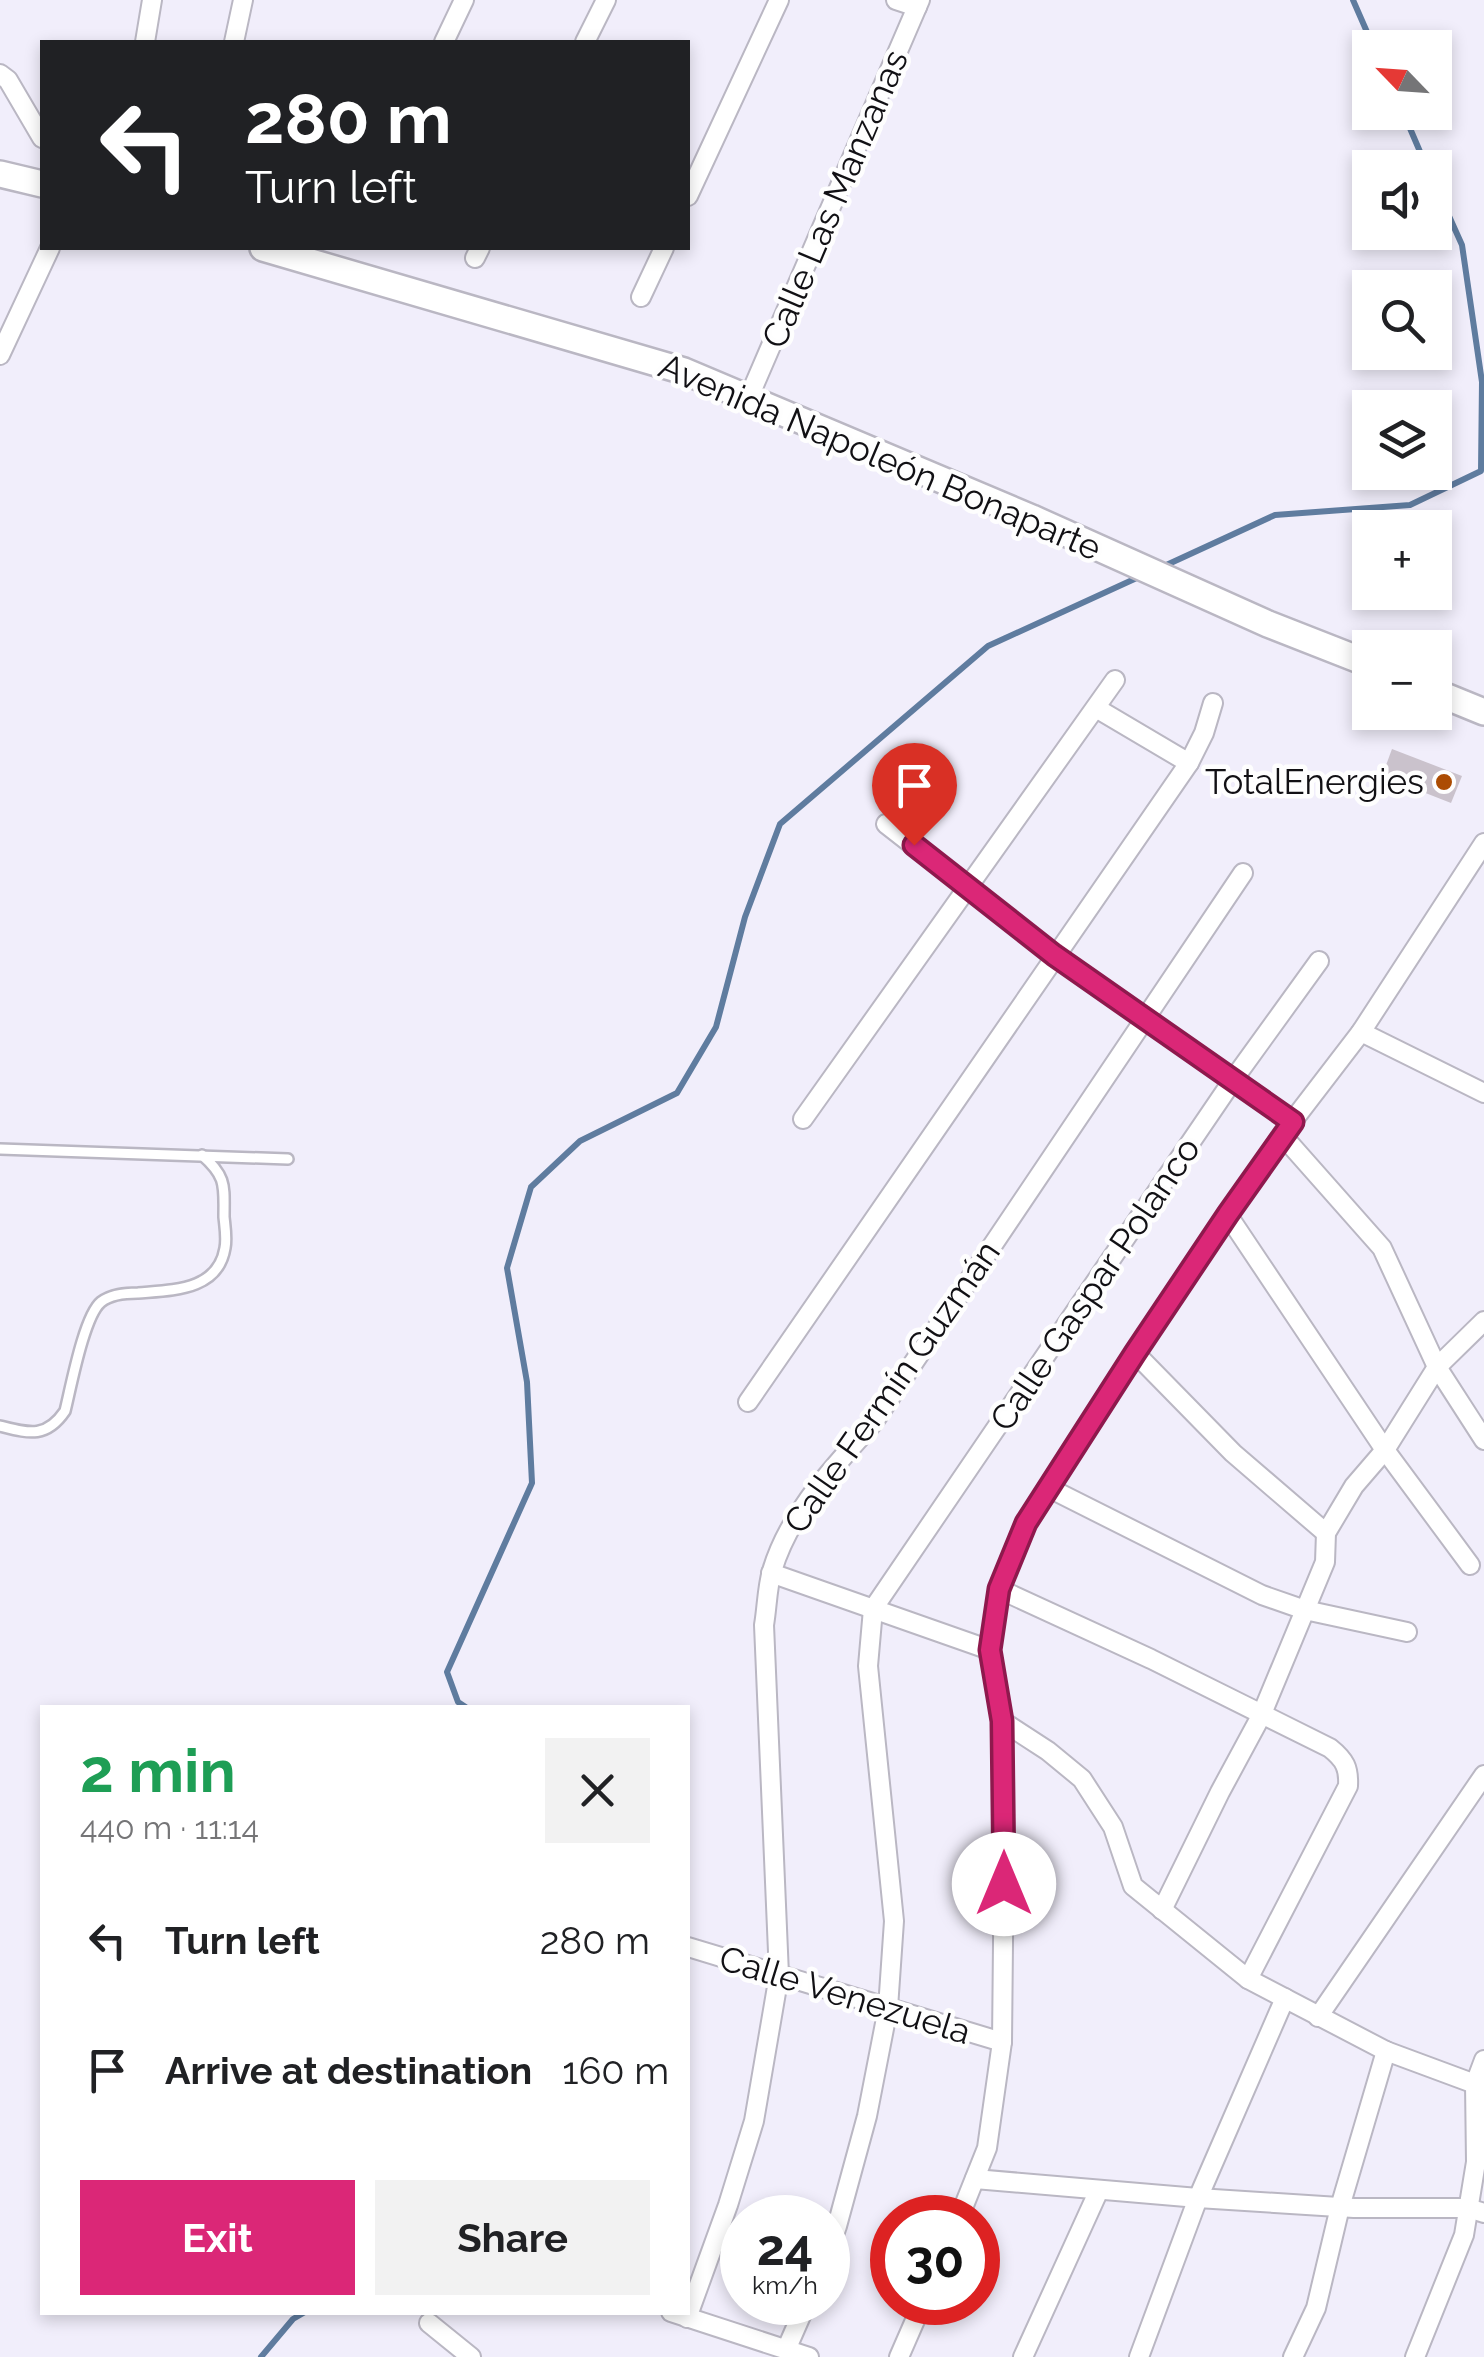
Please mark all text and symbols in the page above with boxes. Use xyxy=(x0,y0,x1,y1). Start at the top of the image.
north arrow xyxy=(1352,30,1452,130)
map controls xyxy=(1352,30,1452,730)
street label: Calle Las Manzanas xyxy=(753,44,916,354)
text: 280 m xyxy=(245,77,452,159)
icon: left xyxy=(80,80,210,210)
button: sound xyxy=(1352,150,1452,250)
text: Turn left xyxy=(245,161,417,214)
button: search xyxy=(1352,270,1452,370)
street label: Avenida Napoleón Bonaparte xyxy=(653,345,1107,568)
button: layers xyxy=(1352,390,1452,490)
button: + xyxy=(1352,510,1452,610)
button: − xyxy=(1352,630,1452,730)
pin xyxy=(872,743,957,846)
icon: arrive xyxy=(887,758,942,813)
place label: TotalEnergies xyxy=(1205,761,1424,802)
marker: TotalEnergies xyxy=(1433,771,1455,793)
street label: Calle Gaspar Polanco xyxy=(981,1129,1208,1438)
street label: Calle Fermín Guzmán xyxy=(775,1233,1008,1541)
text: 2 min xyxy=(80,1736,236,1806)
button: close xyxy=(545,1738,650,1843)
text: 440 m · 11:14 xyxy=(80,1809,259,1846)
position arrow xyxy=(952,1832,1056,1936)
icon: left xyxy=(80,1913,135,1968)
text: Turn left xyxy=(165,1918,320,1963)
text: 280 m xyxy=(540,1918,650,1963)
street label: Calle Venezuela xyxy=(715,1937,976,2052)
icon: arrive xyxy=(80,2043,135,2098)
text: Arrive at destination xyxy=(165,2048,532,2093)
text: 160 m xyxy=(562,2048,669,2093)
button: Exit xyxy=(80,2180,355,2295)
button: Share xyxy=(375,2180,650,2295)
speed limit sign: 30 xyxy=(870,2195,1000,2325)
text: 24 xyxy=(757,2218,813,2277)
text: km/h xyxy=(752,2270,818,2300)

